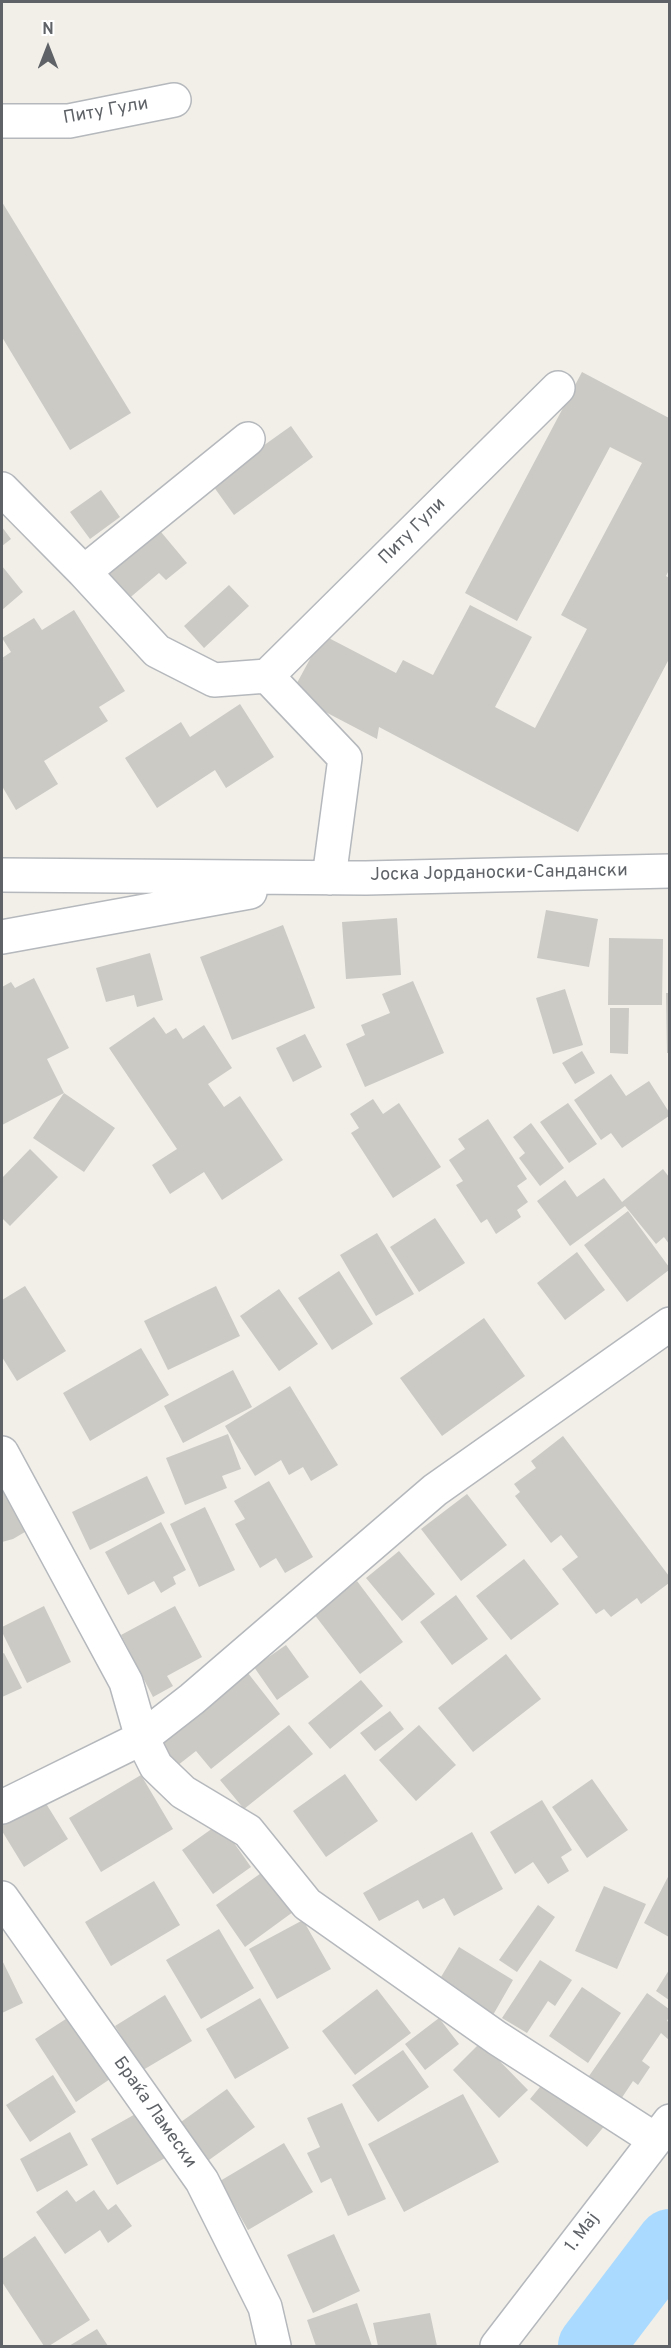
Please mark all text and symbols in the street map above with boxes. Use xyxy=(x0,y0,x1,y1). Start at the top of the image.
north arrow xyxy=(18,18,78,78)
text: N xyxy=(42,20,54,40)
street label: Питу Гули xyxy=(62,94,150,130)
street label: Питу Гули xyxy=(375,494,451,570)
street label: Јоска Јорданоски-Сандански xyxy=(370,861,628,887)
street label: Браќа Ламески xyxy=(108,2053,200,2173)
street label: 1. Мај xyxy=(561,2209,605,2257)

